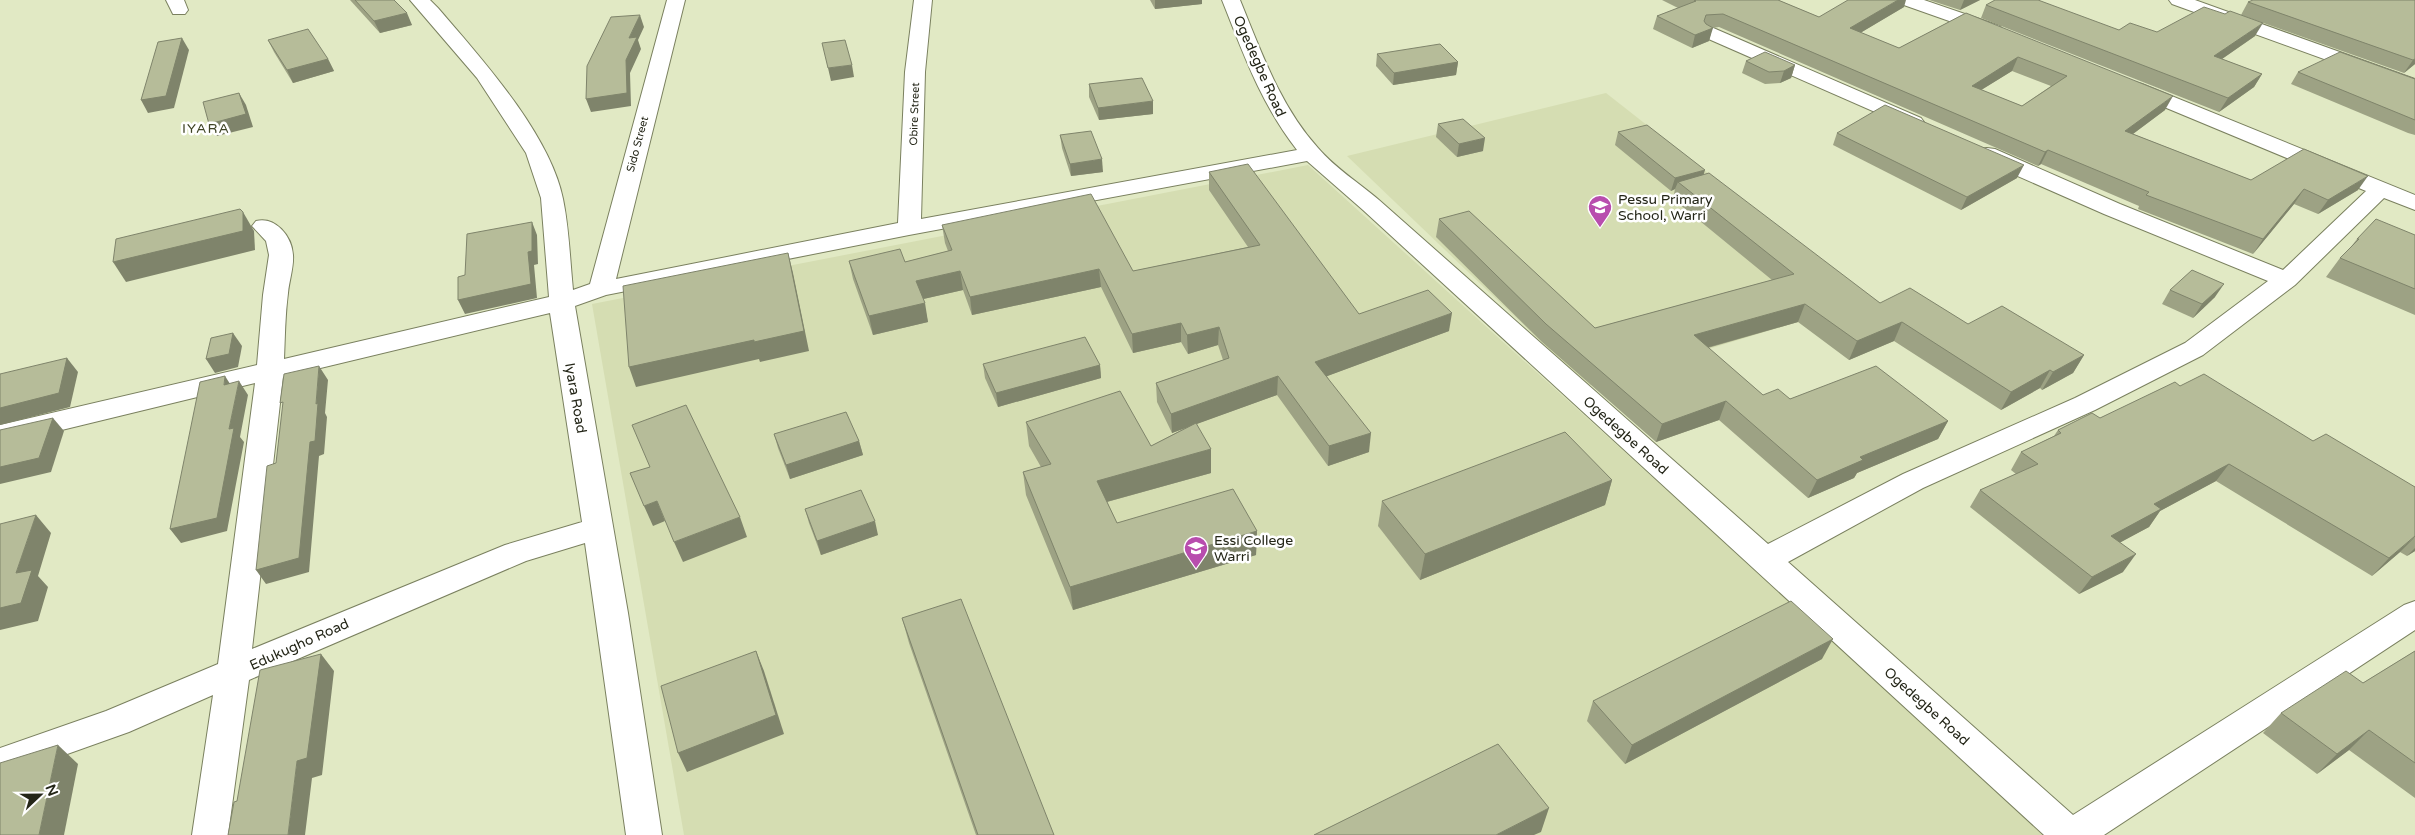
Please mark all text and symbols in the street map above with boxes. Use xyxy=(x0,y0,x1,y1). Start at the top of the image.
street label: Ogedegbe Road xyxy=(1230,13,1289,119)
street label: Obire Street xyxy=(907,82,922,146)
street label: Sido Street xyxy=(624,115,651,174)
district label: IYARA xyxy=(182,120,230,137)
place label: Pessu Primary School, Warri xyxy=(1618,191,1713,224)
school or university icon: Pessu Primary School, Warri xyxy=(1587,194,1613,228)
street label: Iyara Road xyxy=(561,362,590,435)
street label: Ogedegbe Road xyxy=(1579,393,1672,478)
place label: Essi College Warri xyxy=(1214,532,1293,565)
school or university icon: Essi College Warri xyxy=(1183,535,1209,569)
street label: Edukugho Road xyxy=(247,615,352,674)
street label: Ogedegbe Road xyxy=(1880,664,1973,749)
north arrow xyxy=(15,770,65,820)
text: N xyxy=(42,782,62,799)

